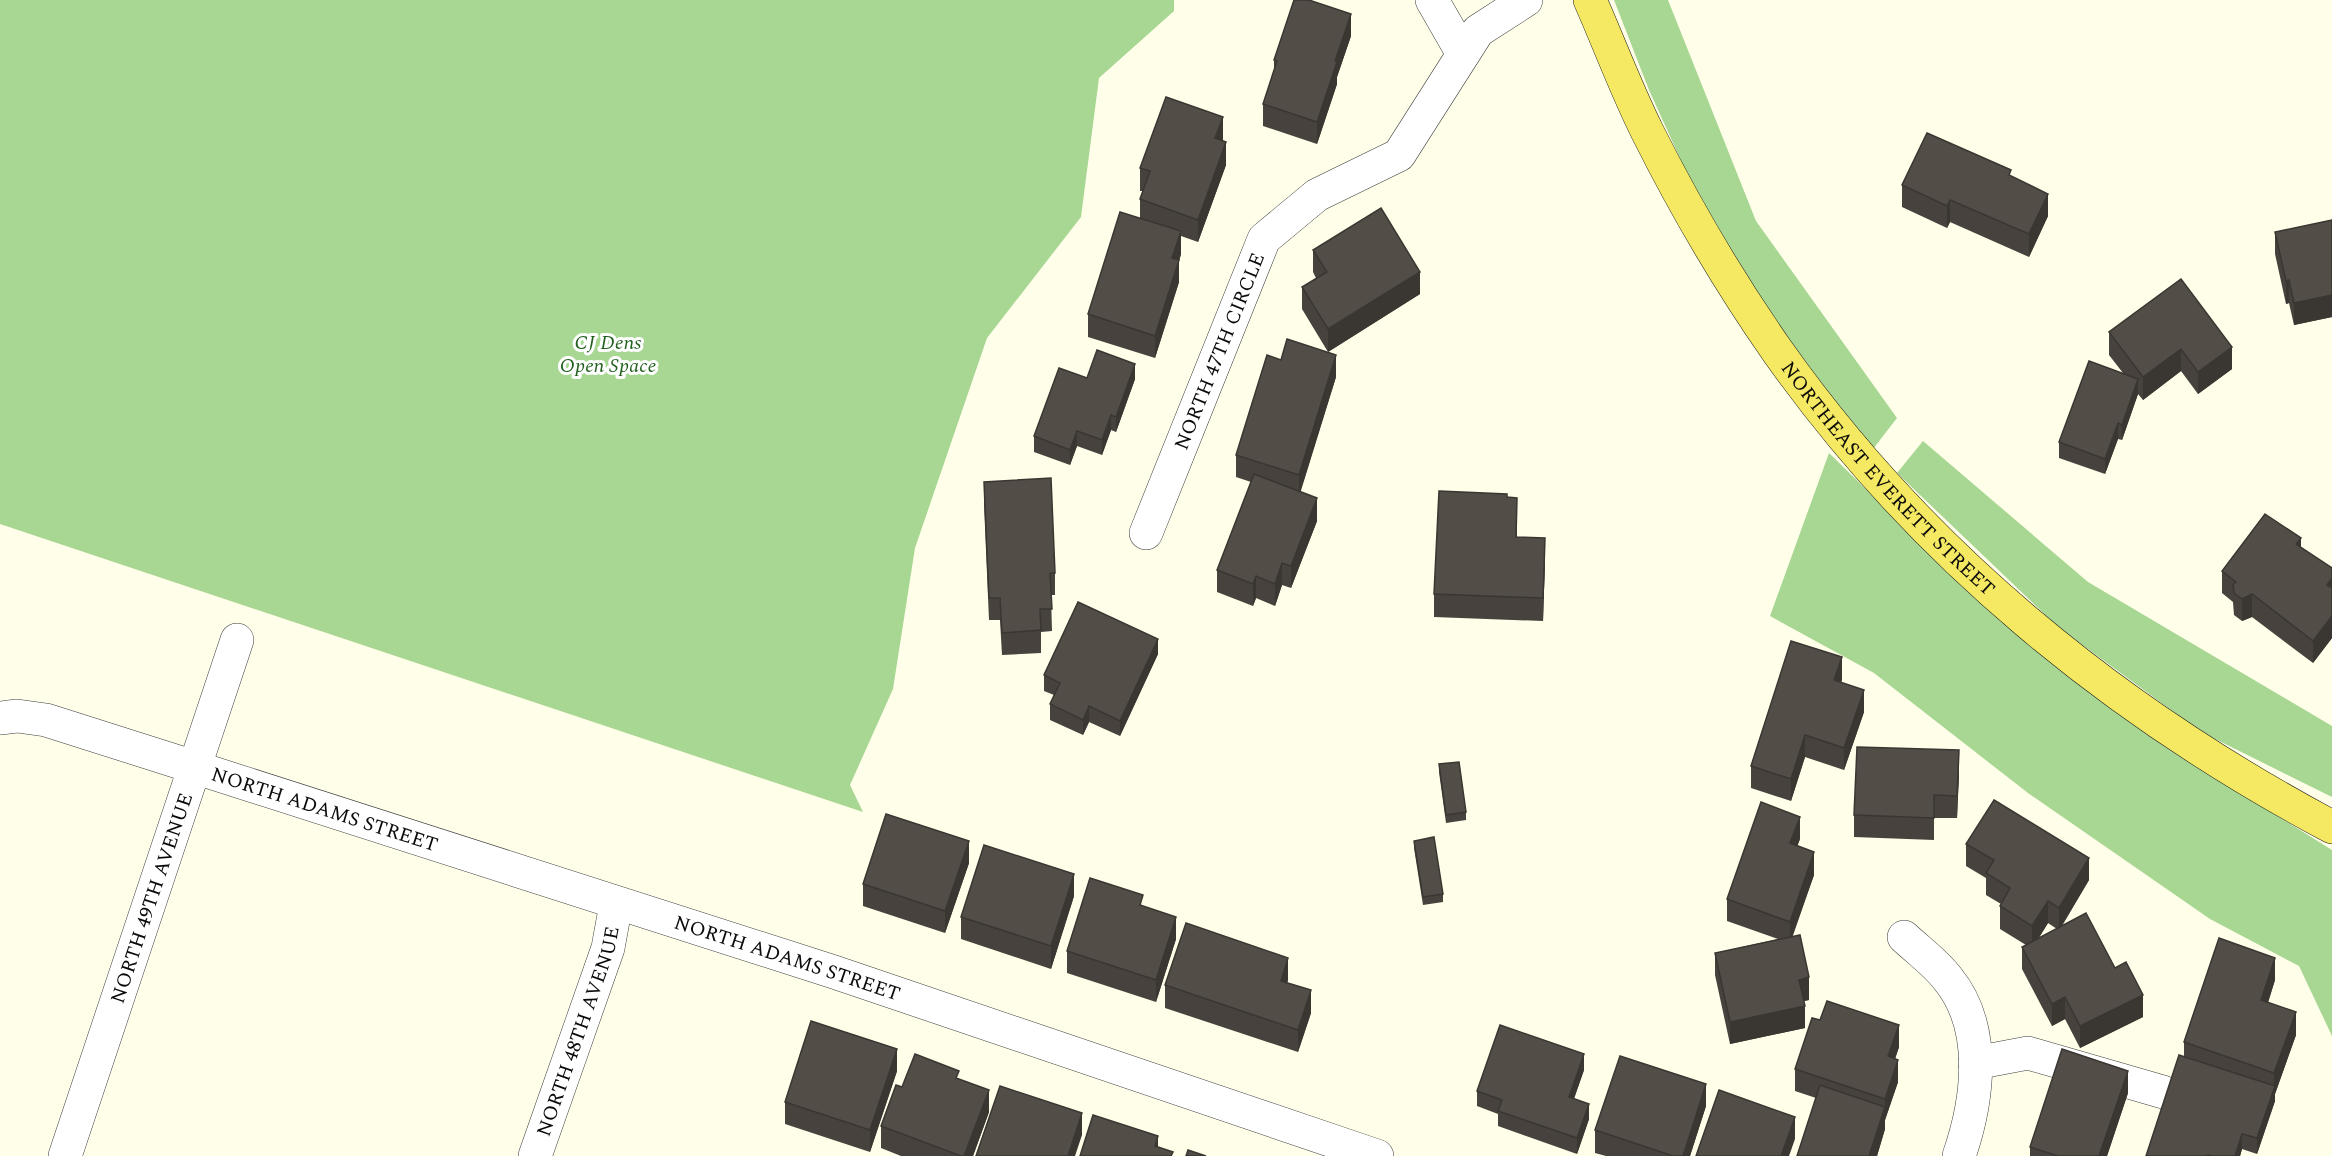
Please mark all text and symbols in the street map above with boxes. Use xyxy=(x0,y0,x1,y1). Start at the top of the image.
street label: NORTH 47TH CIRCLE xyxy=(1167,248,1273,455)
park label: CJ Dens Open Space xyxy=(560,328,656,381)
street label: NORTHEAST EVERETT STREET xyxy=(1773,355,2002,603)
street label: NORTH ADAMS STREET xyxy=(207,759,442,860)
street label: NORTH 49TH AVENUE xyxy=(103,789,201,1008)
street label: NORTH ADAMS STREET xyxy=(670,908,904,1009)
street label: NORTH 48TH AVENUE xyxy=(529,924,628,1141)

